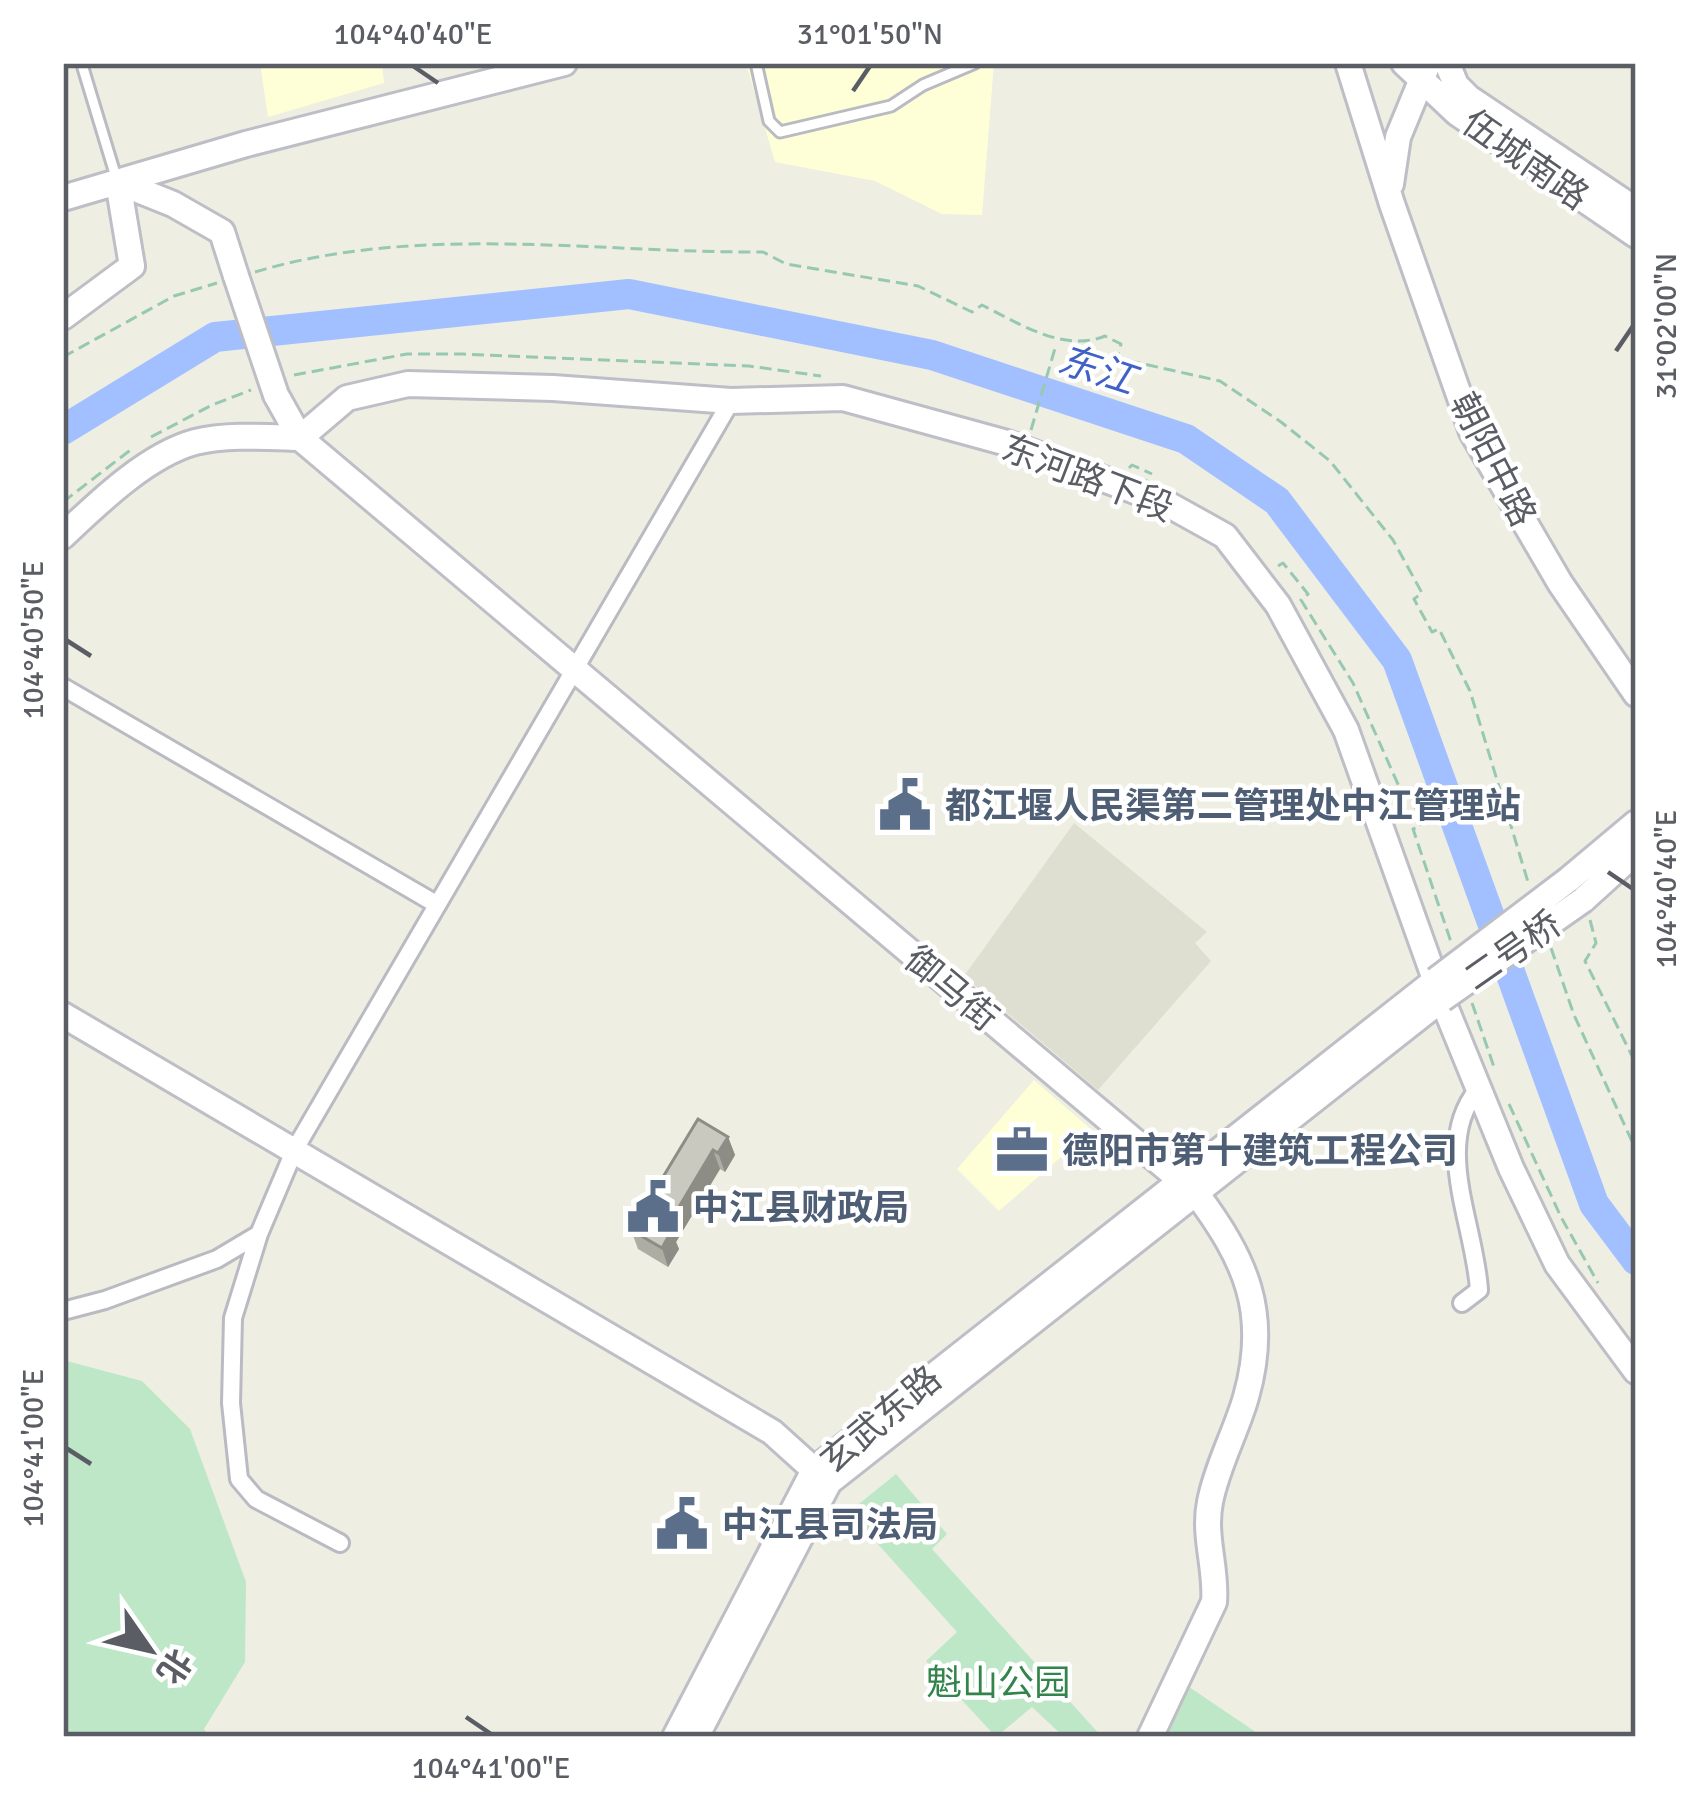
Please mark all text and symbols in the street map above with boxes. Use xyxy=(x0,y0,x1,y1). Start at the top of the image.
text: 104°40'40"E xyxy=(333,16,493,53)
text: 31°01'50"N xyxy=(797,16,943,53)
street label: 伍城南路 xyxy=(1453,100,1597,220)
text: 31°02'00"N xyxy=(1648,253,1685,399)
water label: 东江 xyxy=(1052,335,1145,406)
street label: 朝阳中路 xyxy=(1440,385,1545,534)
street label: 东河路下段 xyxy=(995,425,1180,532)
text: 104°40'50"E xyxy=(15,560,52,720)
public building icon: 都江堰人民渠第二管理处中江管理站 xyxy=(876,776,934,834)
place label: 都江堰人民渠第二管理处中江管理站 xyxy=(945,784,1521,829)
text: 104°40'40"E xyxy=(1648,809,1685,969)
street label: 二号桥 xyxy=(1456,902,1570,1001)
street label: 御马街 xyxy=(895,937,1007,1041)
office icon: 德阳市第十建筑工程公司 xyxy=(993,1121,1051,1179)
place label: 德阳市第十建筑工程公司 xyxy=(1062,1129,1458,1174)
public building icon: 中江县财政局 xyxy=(624,1178,682,1236)
place label: 中江县财政局 xyxy=(693,1186,909,1231)
street label: 玄武东路 xyxy=(811,1357,951,1484)
text: 104°41'00"E xyxy=(15,1368,52,1528)
public building icon: 中江县司法局 xyxy=(653,1495,711,1553)
place label: 中江县司法局 xyxy=(722,1503,938,1548)
north arrow xyxy=(90,1590,210,1710)
text: 北 xyxy=(147,1641,200,1691)
park label: 魁山公园 xyxy=(926,1661,1070,1706)
text: 104°41'00"E xyxy=(411,1750,571,1787)

